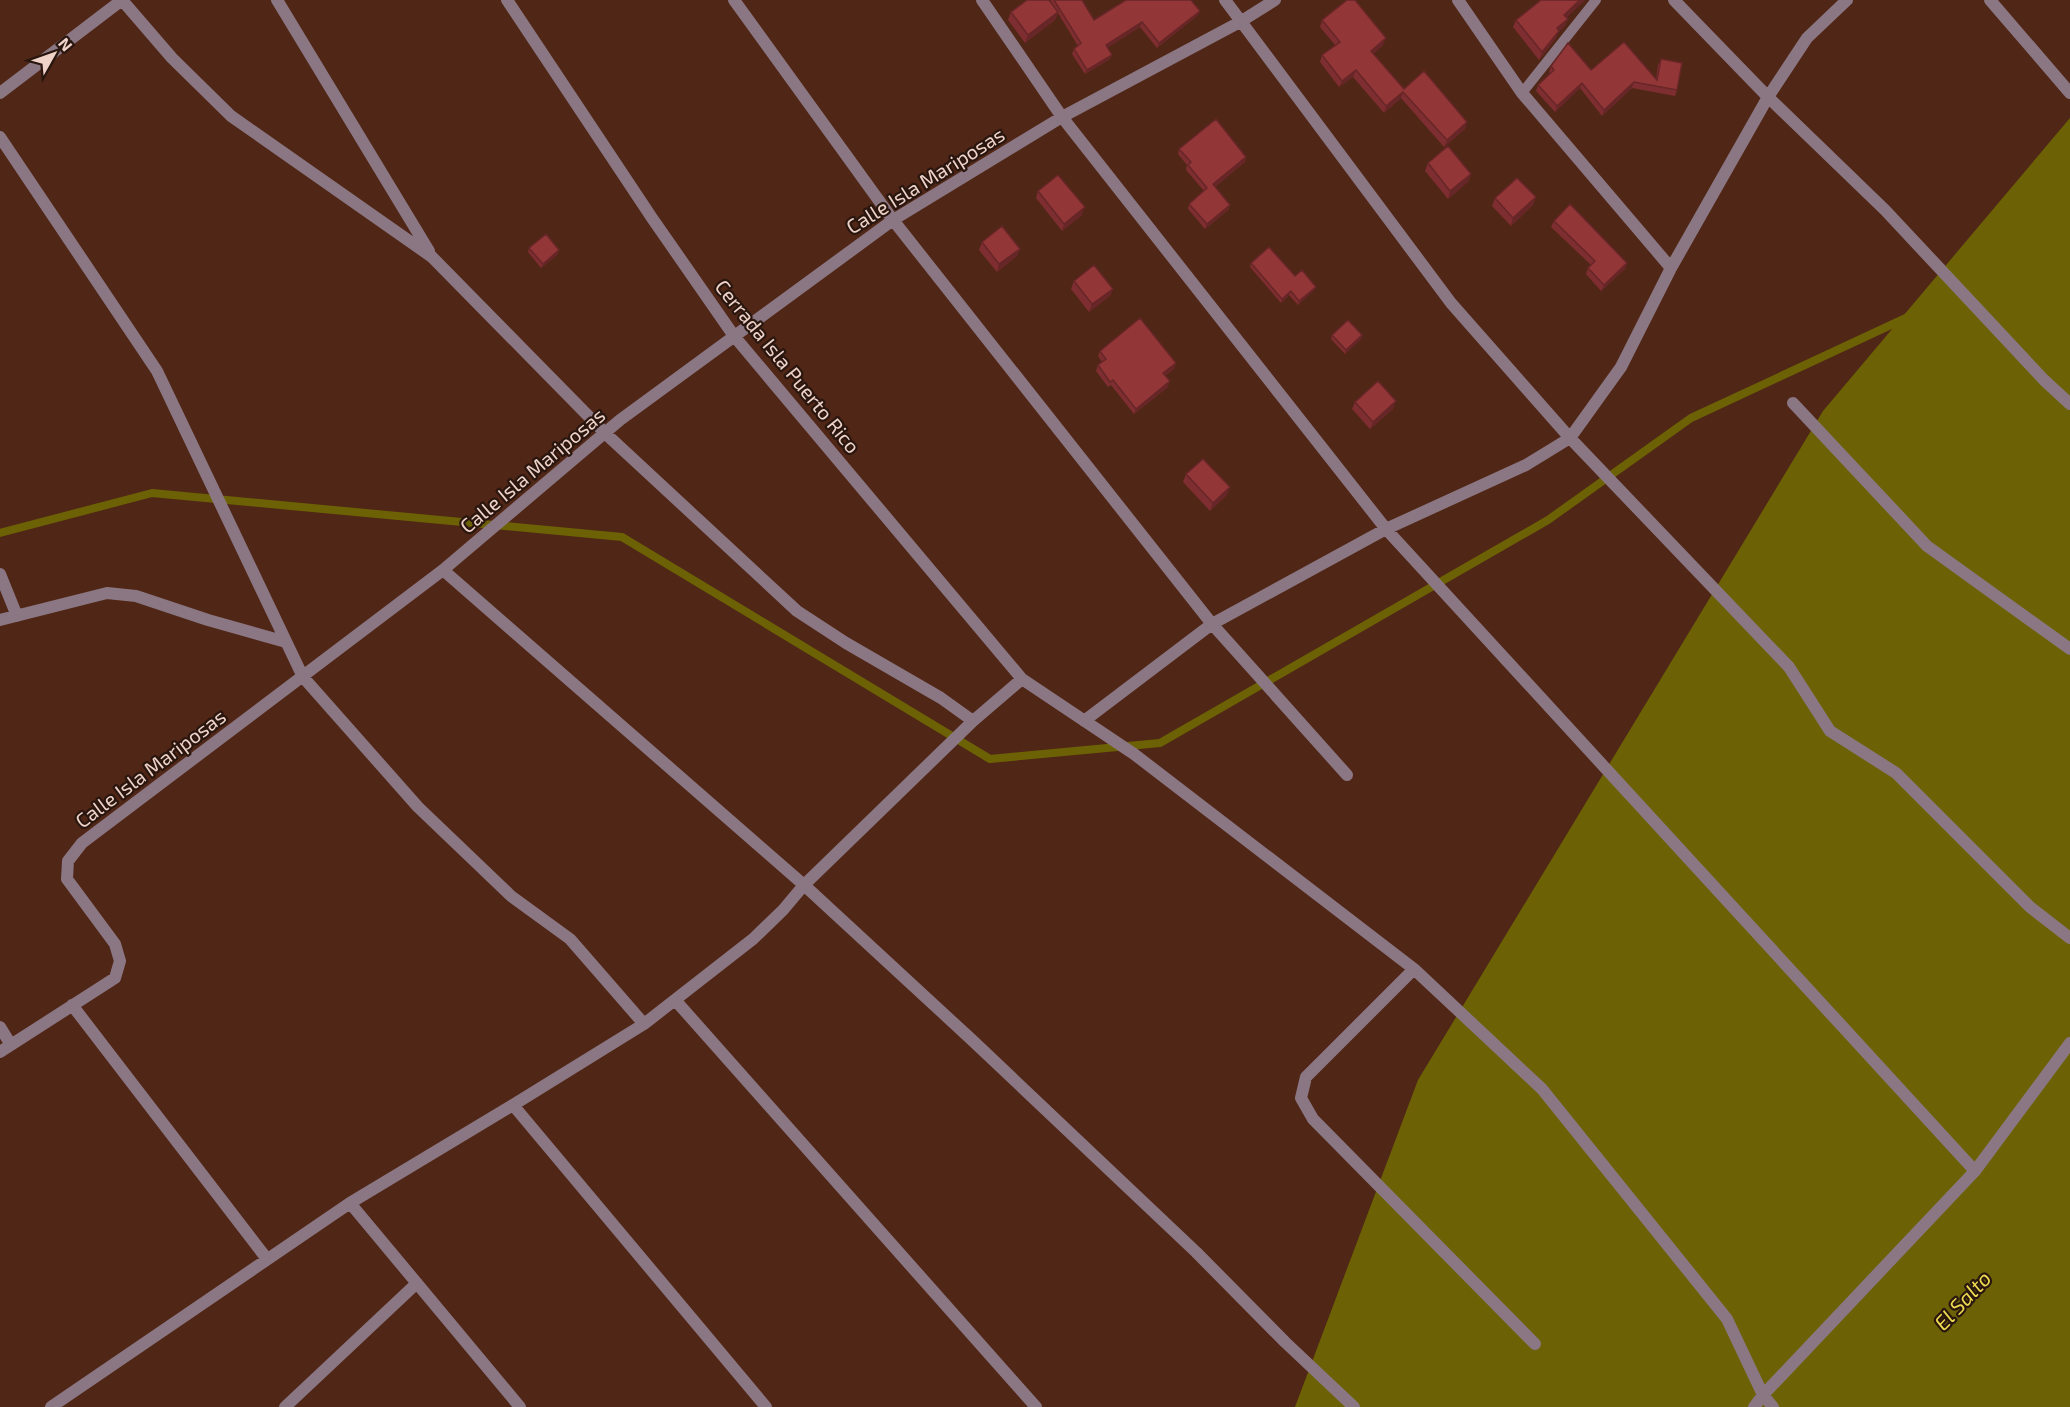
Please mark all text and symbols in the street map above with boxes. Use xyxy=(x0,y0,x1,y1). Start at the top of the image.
north arrow xyxy=(24,24,84,84)
text: N xyxy=(55,34,77,55)
street label: Calle Isla Mariposas xyxy=(841,122,1009,238)
street label: Cerrada Isla Puerto Rico xyxy=(711,274,865,458)
street label: Calle Isla Mariposas xyxy=(455,402,609,538)
street label: Calle Isla Mariposas xyxy=(70,704,230,832)
water label: El Salto xyxy=(1928,1265,1996,1335)

